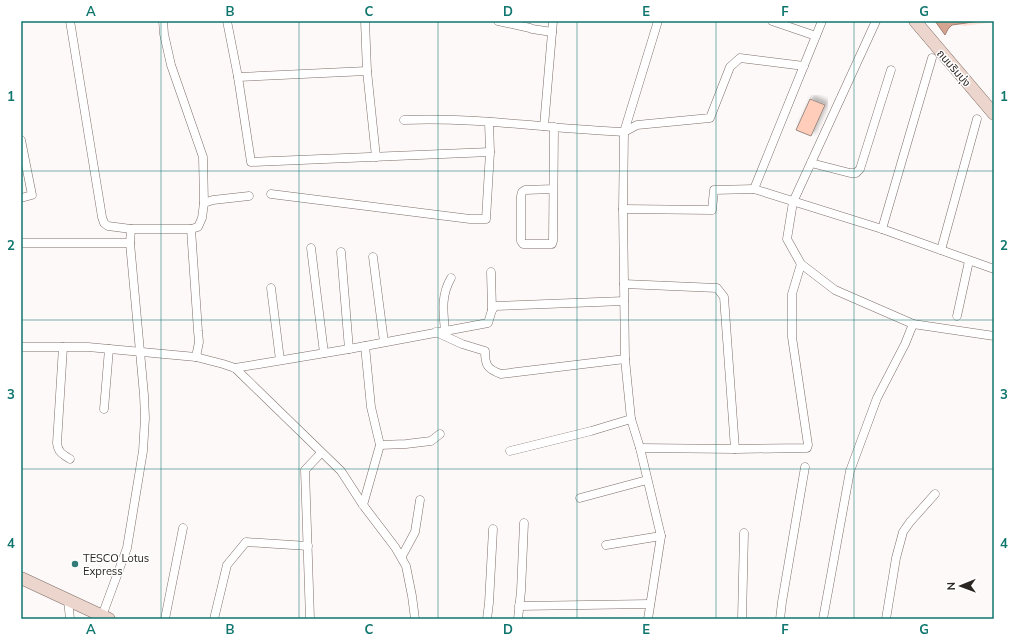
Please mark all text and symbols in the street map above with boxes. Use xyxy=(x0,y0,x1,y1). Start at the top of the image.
text: A xyxy=(86,3,96,19)
text: B xyxy=(226,3,235,19)
text: C xyxy=(365,3,374,19)
text: D xyxy=(503,3,513,19)
text: E xyxy=(642,3,650,19)
text: F xyxy=(781,3,789,19)
text: G xyxy=(919,3,929,19)
street label: ถนนริมบุ่ง xyxy=(934,47,974,90)
text: 1 xyxy=(7,88,15,104)
text: 1 xyxy=(1000,88,1008,104)
text: 2 xyxy=(7,237,15,253)
text: 2 xyxy=(1000,237,1008,253)
text: 3 xyxy=(7,386,15,402)
text: 3 xyxy=(1000,386,1008,402)
text: 4 xyxy=(7,535,15,551)
text: 4 xyxy=(1000,535,1008,551)
place label: TESCO Lotus Express xyxy=(83,551,149,578)
marker: TESCO Lotus Express xyxy=(70,559,80,569)
north arrow xyxy=(941,566,981,606)
text: N xyxy=(944,582,958,590)
text: A xyxy=(86,621,96,637)
text: B xyxy=(226,621,235,637)
text: C xyxy=(365,621,374,637)
text: D xyxy=(503,621,513,637)
text: E xyxy=(642,621,650,637)
text: F xyxy=(781,621,789,637)
text: G xyxy=(919,621,929,637)

